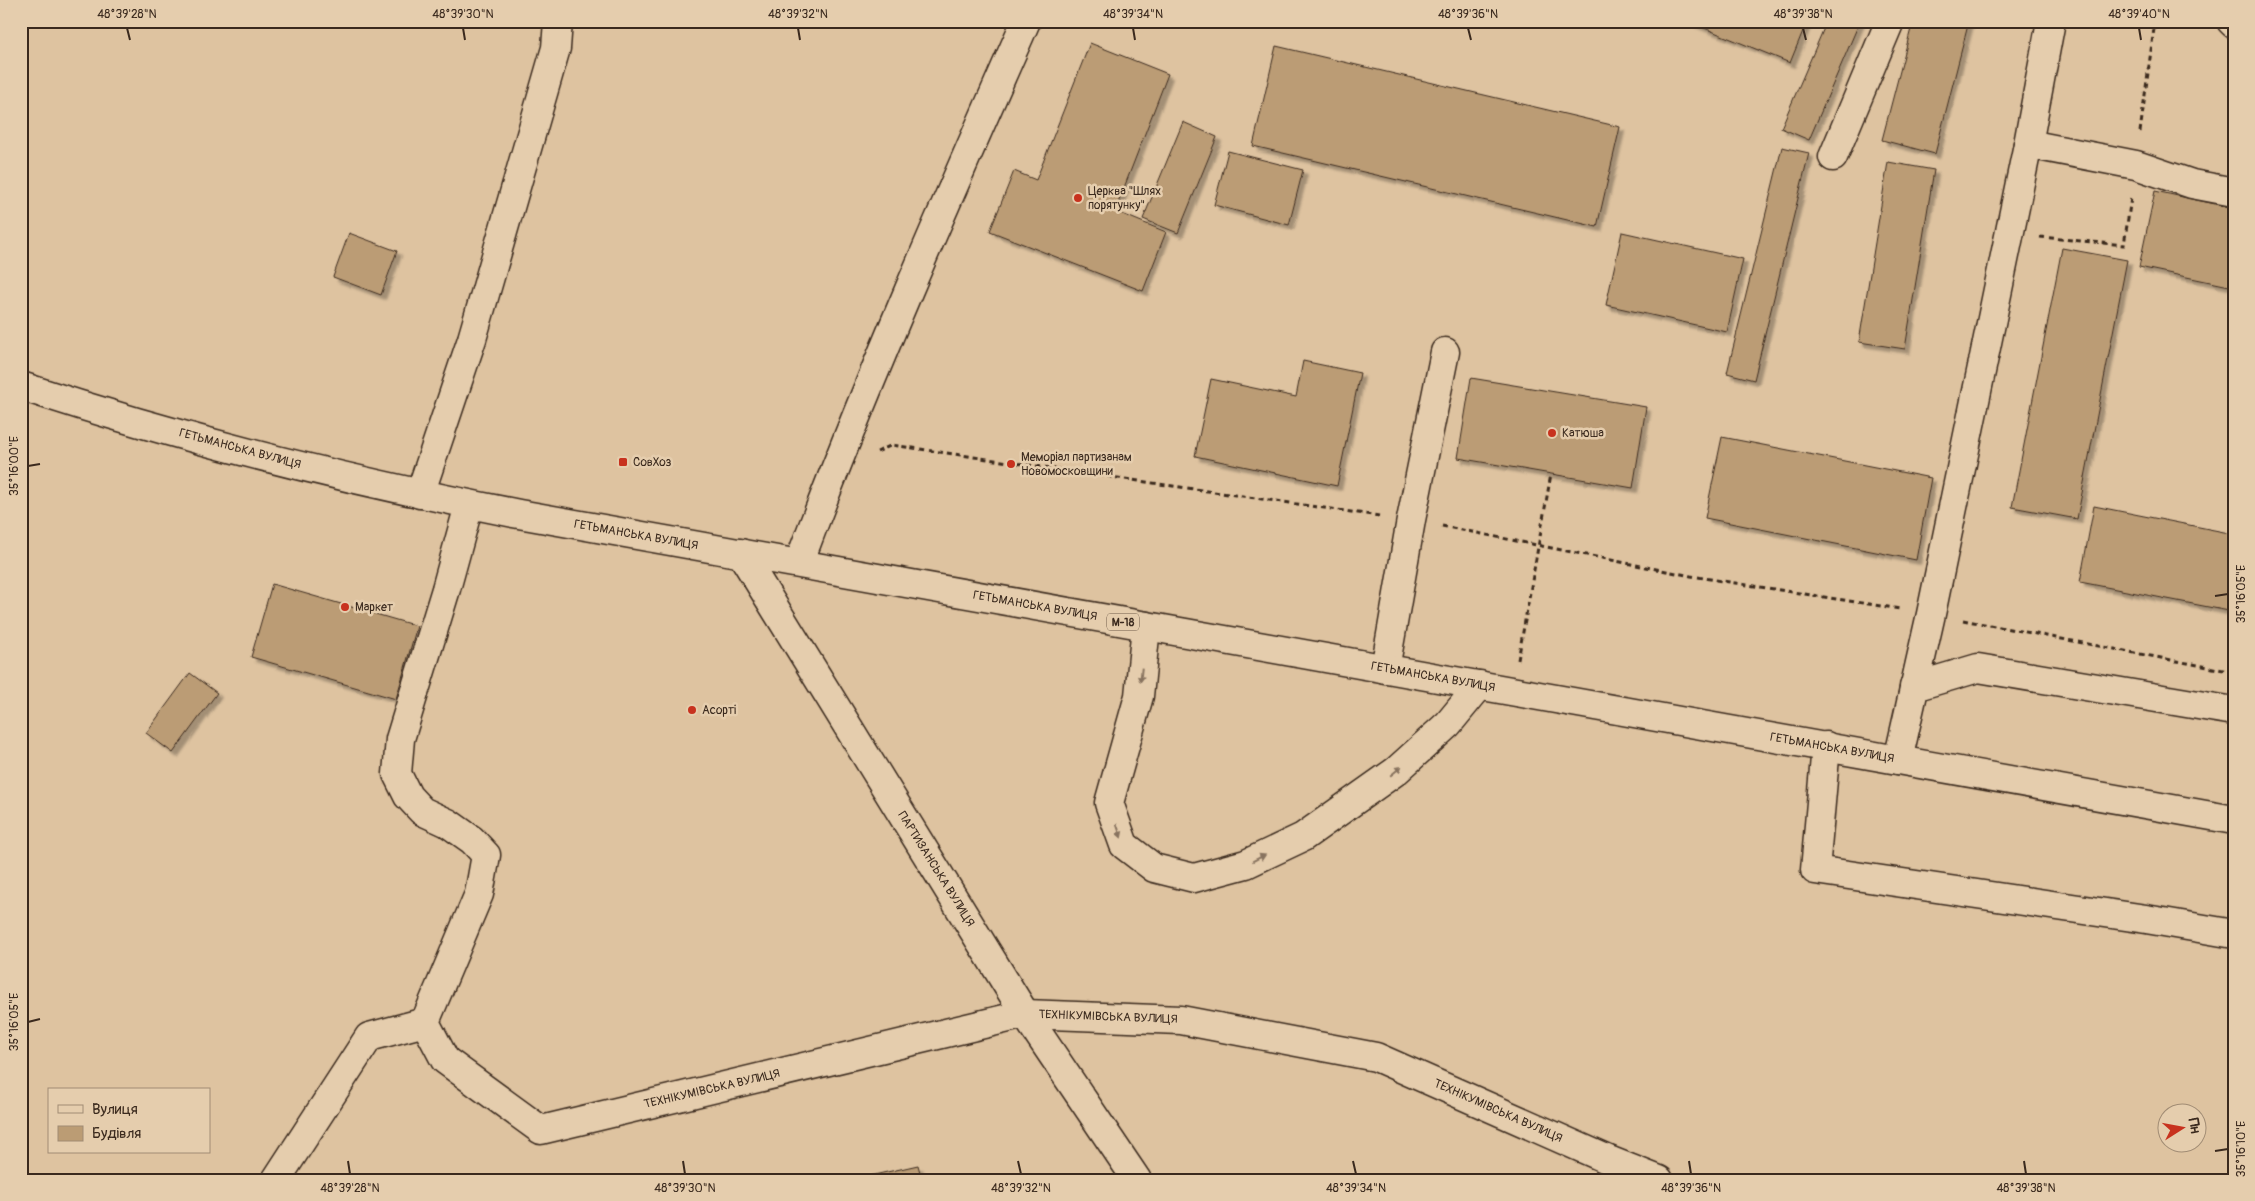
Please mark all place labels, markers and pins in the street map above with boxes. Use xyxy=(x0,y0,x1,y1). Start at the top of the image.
place label: Церква "Шлях порятунку" xyxy=(1088,184,1161,213)
marker: Церква "Шлях порятунку" xyxy=(1072,192,1084,204)
place label: Катюша xyxy=(1562,426,1604,441)
marker: Катюша xyxy=(1546,427,1558,439)
place label: Меморіал партизанам Новомосковщини xyxy=(1021,450,1132,479)
place label: СовХоз xyxy=(633,455,672,470)
marker: СовХоз xyxy=(617,456,629,468)
marker: Меморіал партизанам Новомосковщини xyxy=(1005,458,1017,470)
place label: Маркет xyxy=(355,600,393,615)
marker: Маркет xyxy=(339,601,351,613)
place label: Асорті xyxy=(702,703,736,718)
marker: Асорті xyxy=(686,704,698,716)

